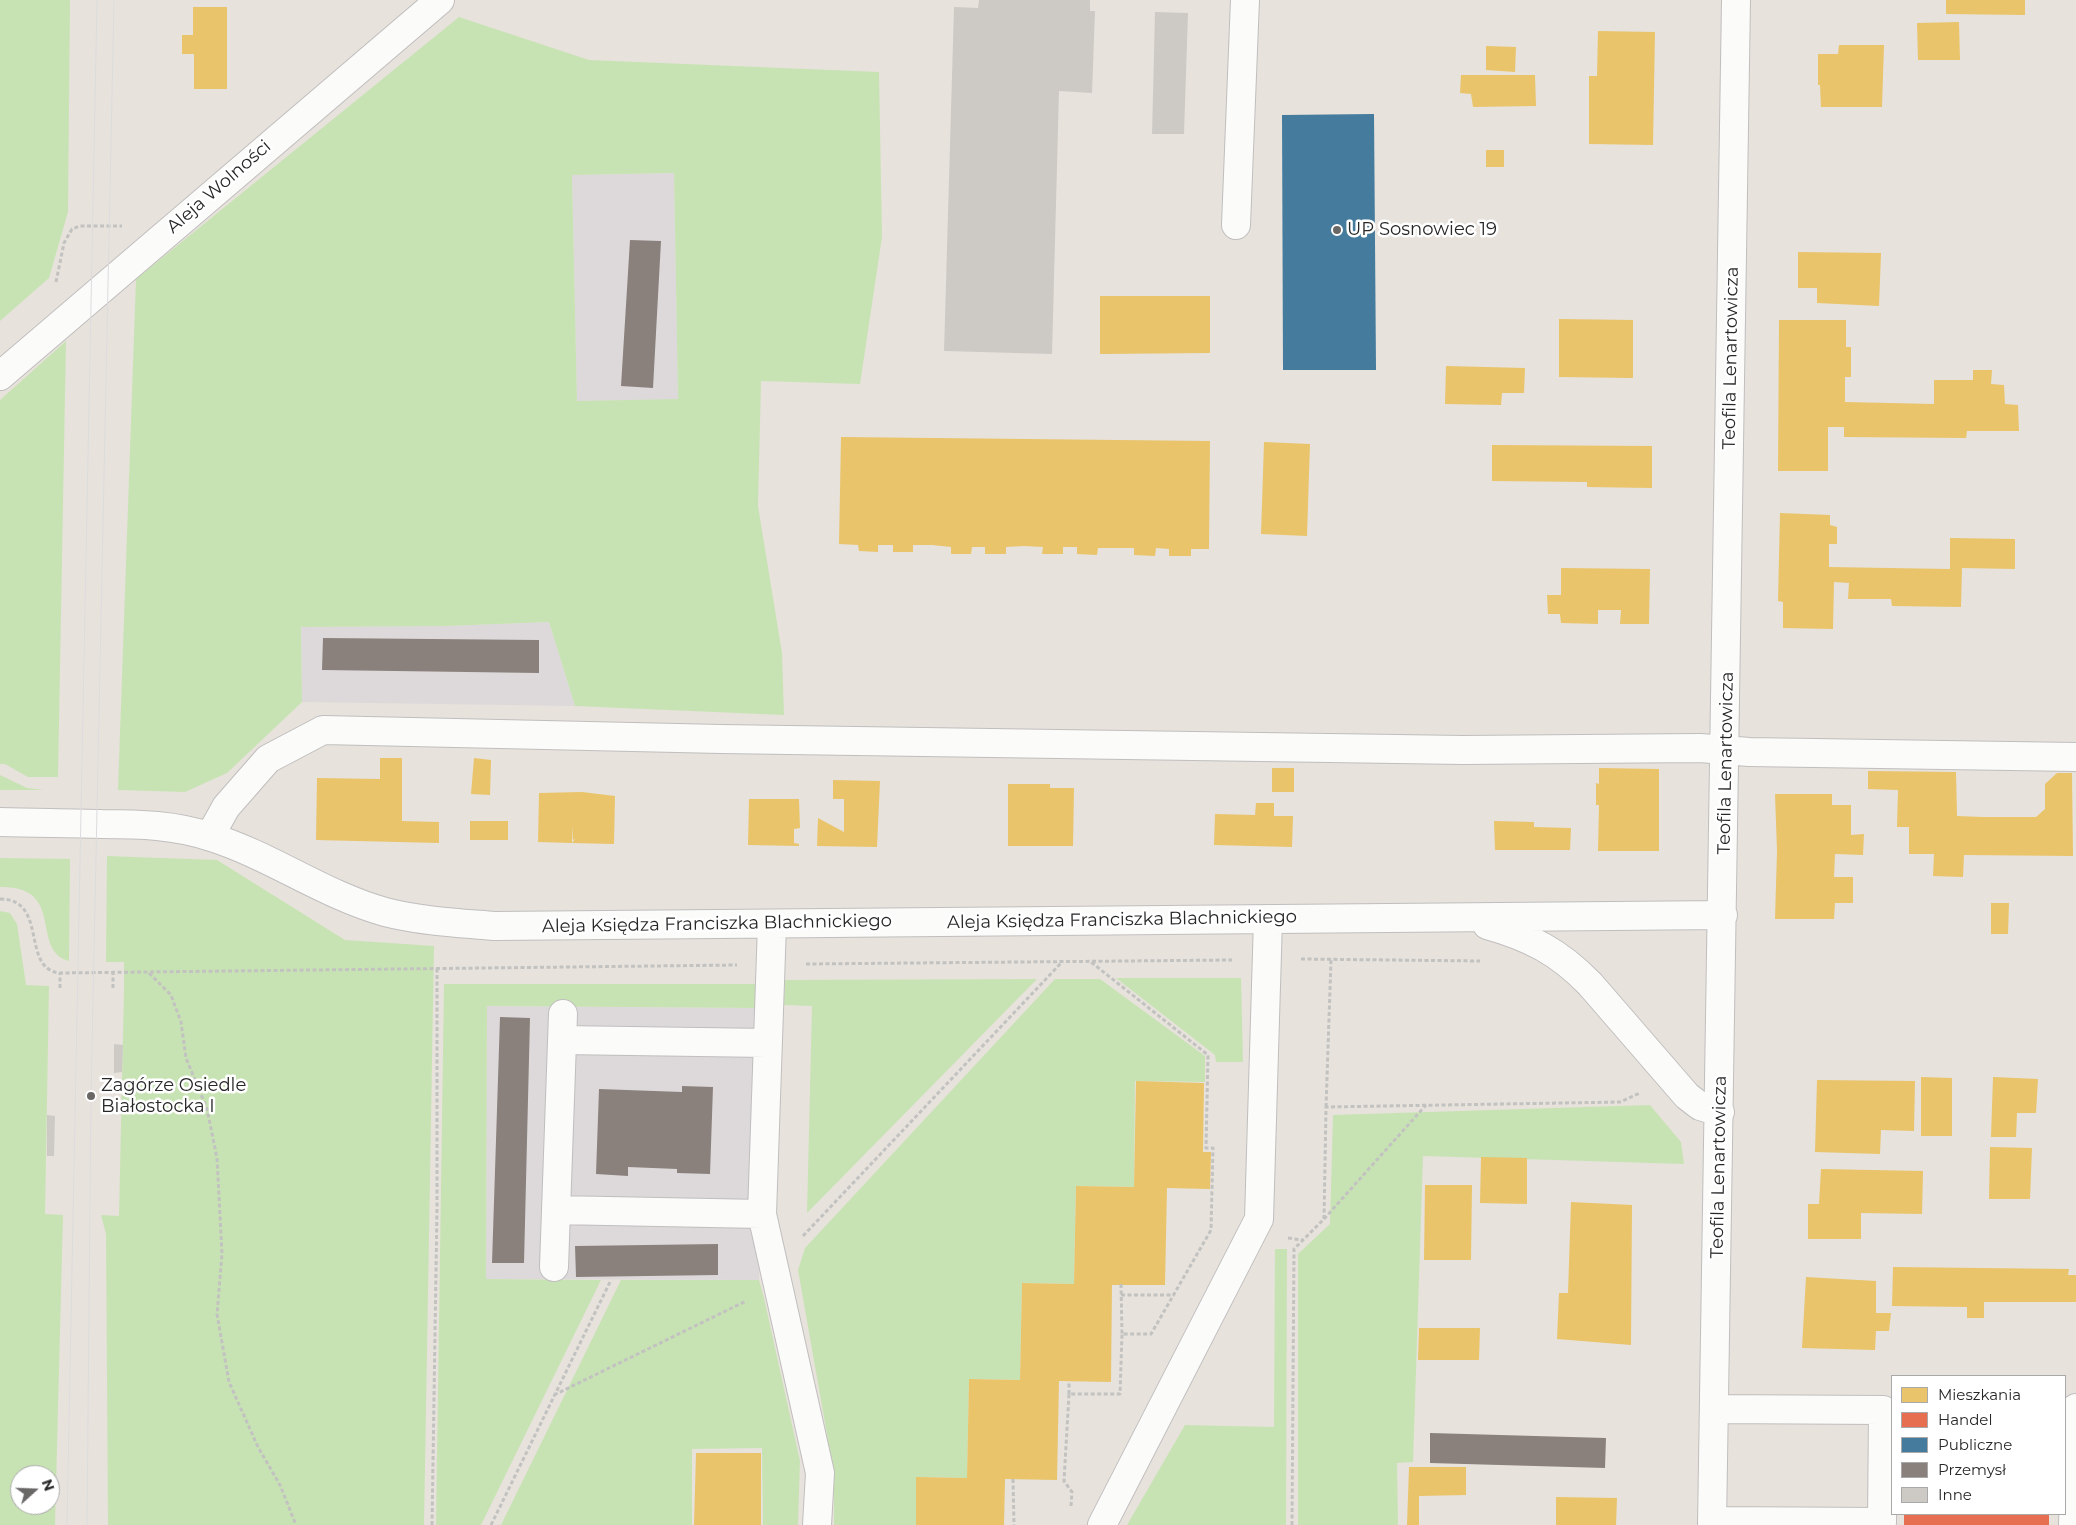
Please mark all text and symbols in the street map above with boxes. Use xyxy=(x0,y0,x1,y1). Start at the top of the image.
street label: Aleja Wolności xyxy=(162,136,276,238)
place label: UP Sosnowiec 19 xyxy=(1347,219,1497,241)
marker: UP Sosnowiec 19 xyxy=(1331,224,1343,236)
street label: Teofila Lenartowicza xyxy=(1719,266,1743,450)
street label: Teofila Lenartowicza xyxy=(1714,671,1738,855)
street label: Aleja Księdza Franciszka Blachnickiego xyxy=(947,906,1297,934)
street label: Aleja Księdza Franciszka Blachnickiego xyxy=(542,910,892,938)
place label: Zagórze Osiedle Białostocka I xyxy=(101,1075,246,1118)
street label: Teofila Lenartowicza xyxy=(1707,1075,1731,1259)
marker: Zagórze Osiedle Białostocka I xyxy=(85,1090,97,1102)
legend xyxy=(1891,1375,2066,1515)
text: Mieszkania xyxy=(1938,1385,2021,1404)
text: Handel xyxy=(1938,1410,1992,1429)
text: Publiczne xyxy=(1938,1435,2012,1454)
text: Przemysł xyxy=(1938,1460,2006,1479)
north arrow xyxy=(10,1465,60,1515)
text: N xyxy=(38,1477,59,1494)
text: Inne xyxy=(1938,1485,1972,1504)

